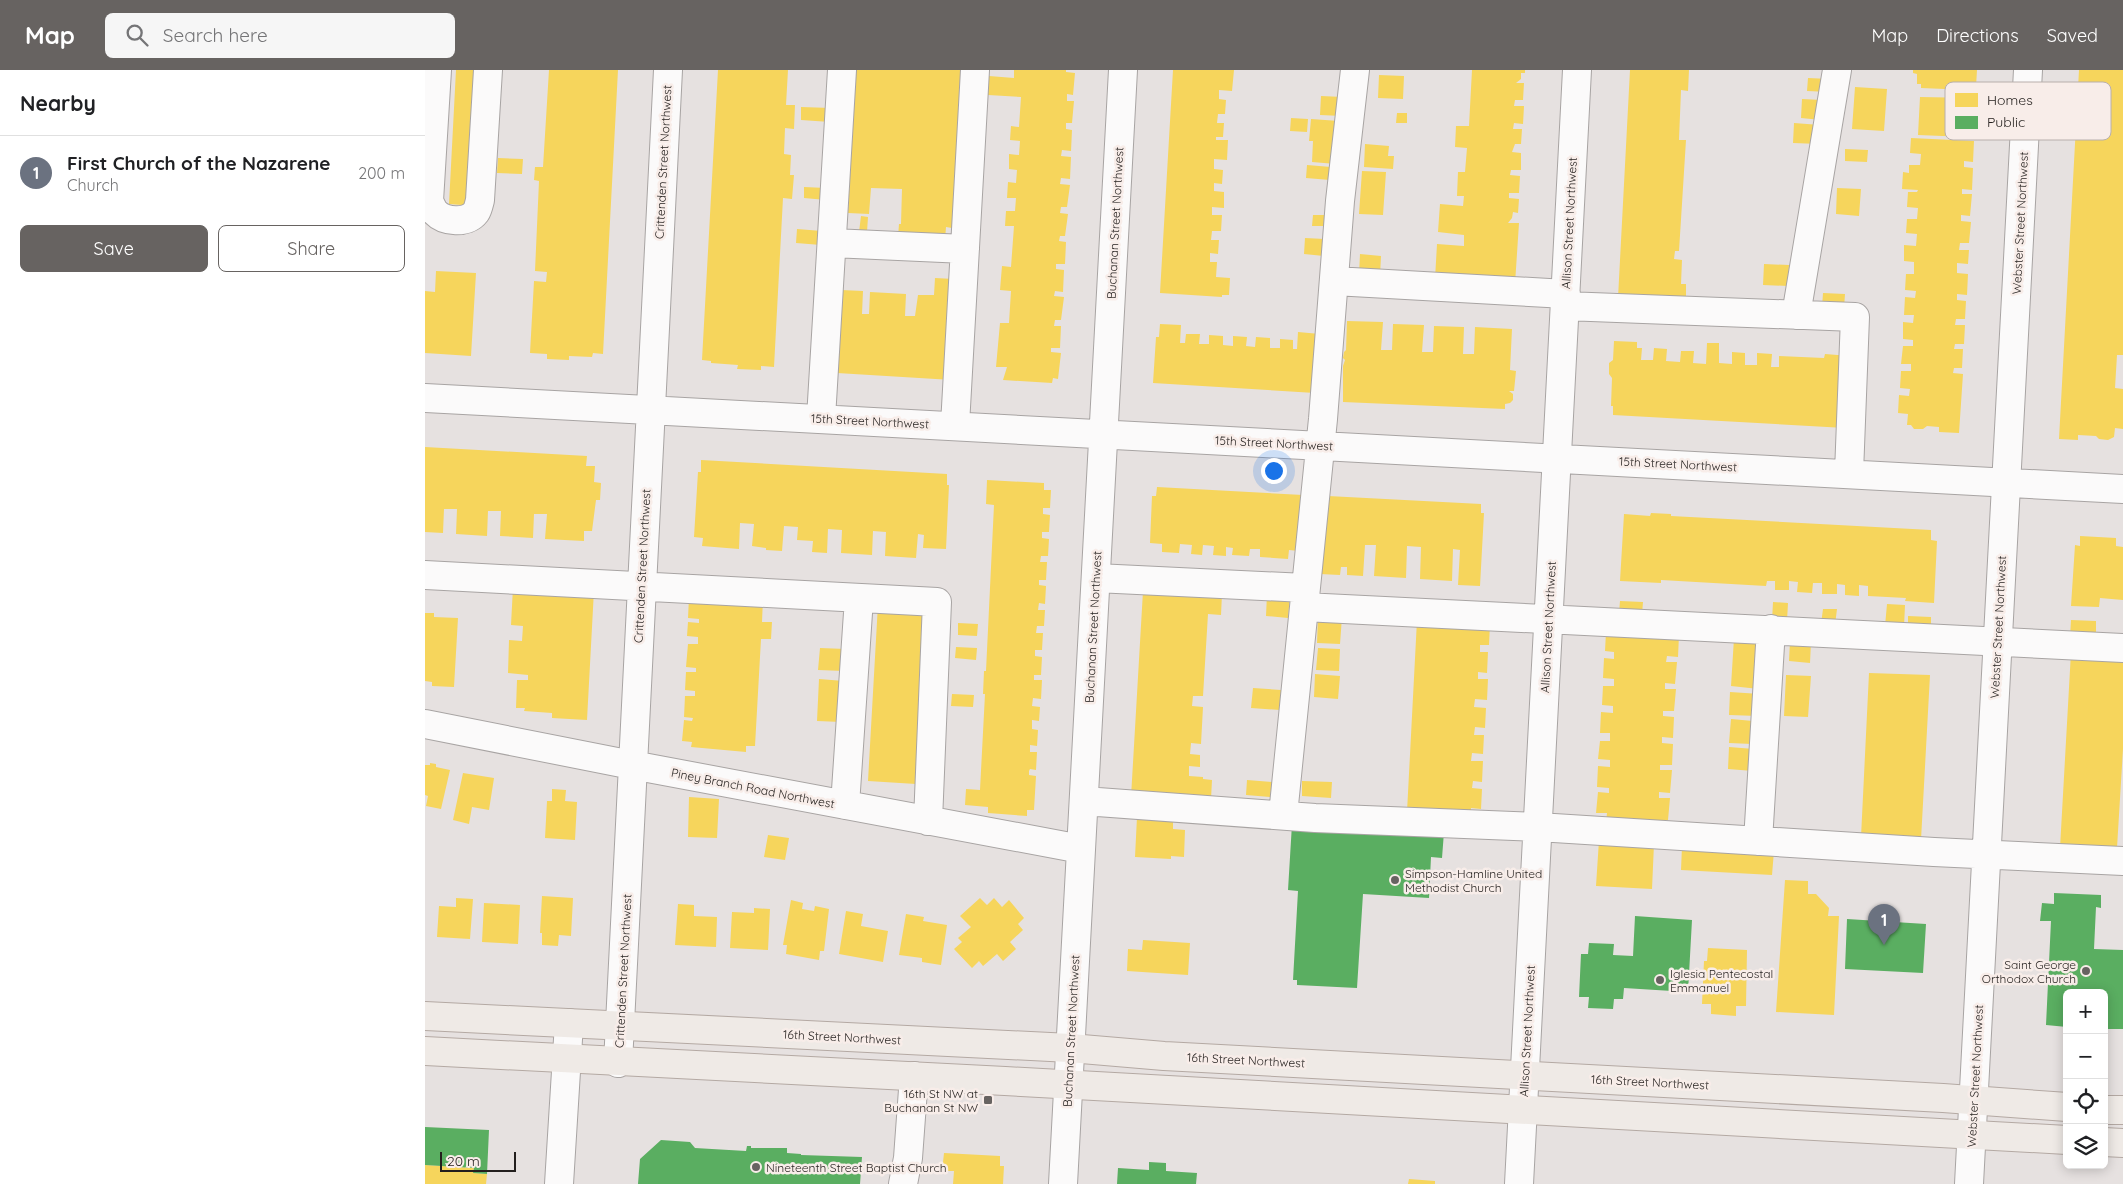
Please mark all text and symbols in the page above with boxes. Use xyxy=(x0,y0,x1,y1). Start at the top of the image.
search box xyxy=(105,13,455,58)
text: Map xyxy=(25,20,75,50)
icon: search xyxy=(123,21,151,49)
text: Search here xyxy=(163,23,268,47)
text: Map xyxy=(1871,24,1908,47)
text: Directions xyxy=(1936,24,2019,47)
text: Saved xyxy=(2047,24,2098,47)
legend xyxy=(1945,82,2111,140)
street label: Crittenden Street Northwest xyxy=(651,85,675,239)
text: Nearby xyxy=(20,90,96,116)
text: Homes xyxy=(1987,91,2033,109)
text: Public xyxy=(1987,113,2025,131)
street label: Buchanan Street Northwest xyxy=(1104,146,1126,300)
text: First Church of the Nazarene xyxy=(67,151,331,175)
street label: Webster Street Northwest xyxy=(2009,151,2031,295)
street label: Allison Street Northwest xyxy=(1558,157,1580,289)
text: 1 xyxy=(33,163,39,183)
text: 200 m xyxy=(358,163,405,183)
text: Church xyxy=(67,175,119,195)
button: Save xyxy=(20,225,208,272)
button: Share xyxy=(218,225,405,272)
street label: 15th Street Northwest xyxy=(811,410,929,432)
street label: 15th Street Northwest xyxy=(1215,432,1333,454)
street label: 15th Street Northwest xyxy=(1619,453,1737,475)
your location xyxy=(1261,458,1287,484)
street label: Crittenden Street Northwest xyxy=(630,489,654,643)
street label: Buchanan Street Northwest xyxy=(1082,550,1104,704)
street label: Webster Street Northwest xyxy=(1987,555,2009,699)
street label: Allison Street Northwest xyxy=(1537,561,1559,693)
street label: Piney Branch Road Northwest xyxy=(670,765,836,811)
place label: Simpson-Hamline United Methodist Church xyxy=(1405,866,1542,895)
marker: Simpson-Hamline United Methodist Church xyxy=(1389,874,1401,886)
street label: Crittenden Street Northwest xyxy=(611,894,635,1048)
pin: 1 xyxy=(1868,904,1900,945)
street label: Buchanan Street Northwest xyxy=(1060,954,1082,1108)
place label: Saint George Orthodox Church xyxy=(1982,957,2076,986)
street label: Allison Street Northwest xyxy=(1516,965,1538,1097)
marker: Saint George Orthodox Church xyxy=(2080,965,2092,977)
place label: Iglesia Pentecostal Emmanuel xyxy=(1670,966,1773,995)
marker: Iglesia Pentecostal Emmanuel xyxy=(1654,974,1666,986)
map controls xyxy=(2063,989,2108,1169)
button: + xyxy=(2063,989,2108,1034)
street label: Webster Street Northwest xyxy=(1964,1004,1986,1148)
street label: 16th Street Northwest xyxy=(783,1026,901,1048)
button: − xyxy=(2063,1034,2108,1079)
street label: 16th Street Northwest xyxy=(1187,1049,1305,1071)
street label: 16th Street Northwest xyxy=(1591,1071,1709,1093)
button: locate xyxy=(2063,1079,2108,1124)
place label: 16th St NW at Buchanan St NW xyxy=(884,1086,978,1115)
marker: 16th St NW at Buchanan St NW xyxy=(982,1094,994,1106)
button: layers xyxy=(2063,1124,2108,1169)
scale bar xyxy=(440,1149,516,1172)
text: 20 m xyxy=(447,1152,480,1170)
place label: Nineteenth Street Baptist Church xyxy=(766,1160,947,1175)
marker: Nineteenth Street Baptist Church xyxy=(750,1161,762,1173)

